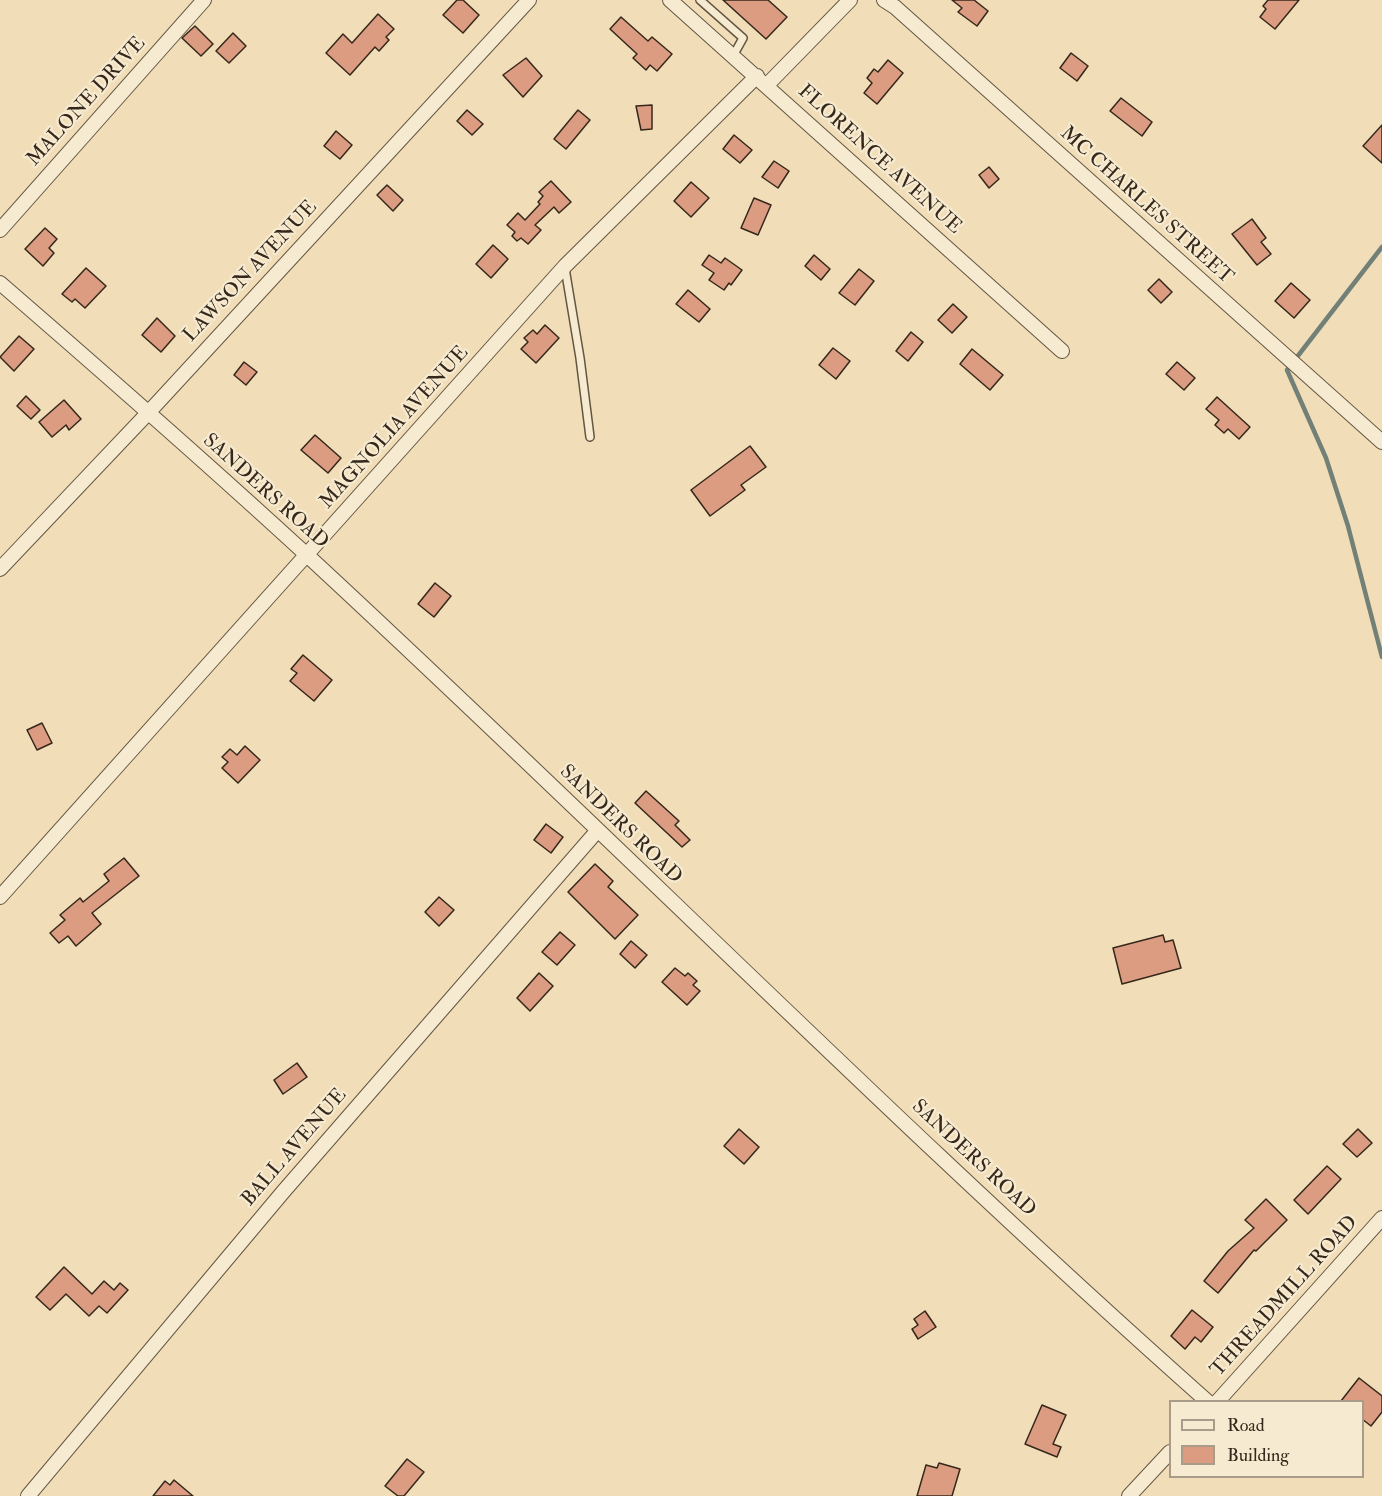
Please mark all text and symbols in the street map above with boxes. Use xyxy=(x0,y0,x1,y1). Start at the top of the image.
street label: MALONE DRIVE xyxy=(23,32,151,172)
street label: FLORENCE AVENUE xyxy=(792,80,966,240)
street label: MC CHARLES STREET xyxy=(1055,122,1237,290)
street label: LAWSON AVENUE xyxy=(179,196,323,348)
street label: MAGNOLIA AVENUE xyxy=(316,342,474,514)
street label: SANDERS ROAD xyxy=(197,429,333,555)
street label: SANDERS ROAD xyxy=(554,761,686,889)
street label: BALL AVENUE xyxy=(237,1084,353,1212)
street label: SANDERS ROAD xyxy=(906,1095,1040,1223)
street label: THREADMILL ROAD xyxy=(1206,1212,1364,1382)
legend xyxy=(1169,1400,1364,1478)
text: Road xyxy=(1227,1414,1265,1437)
text: Building xyxy=(1227,1444,1289,1467)

